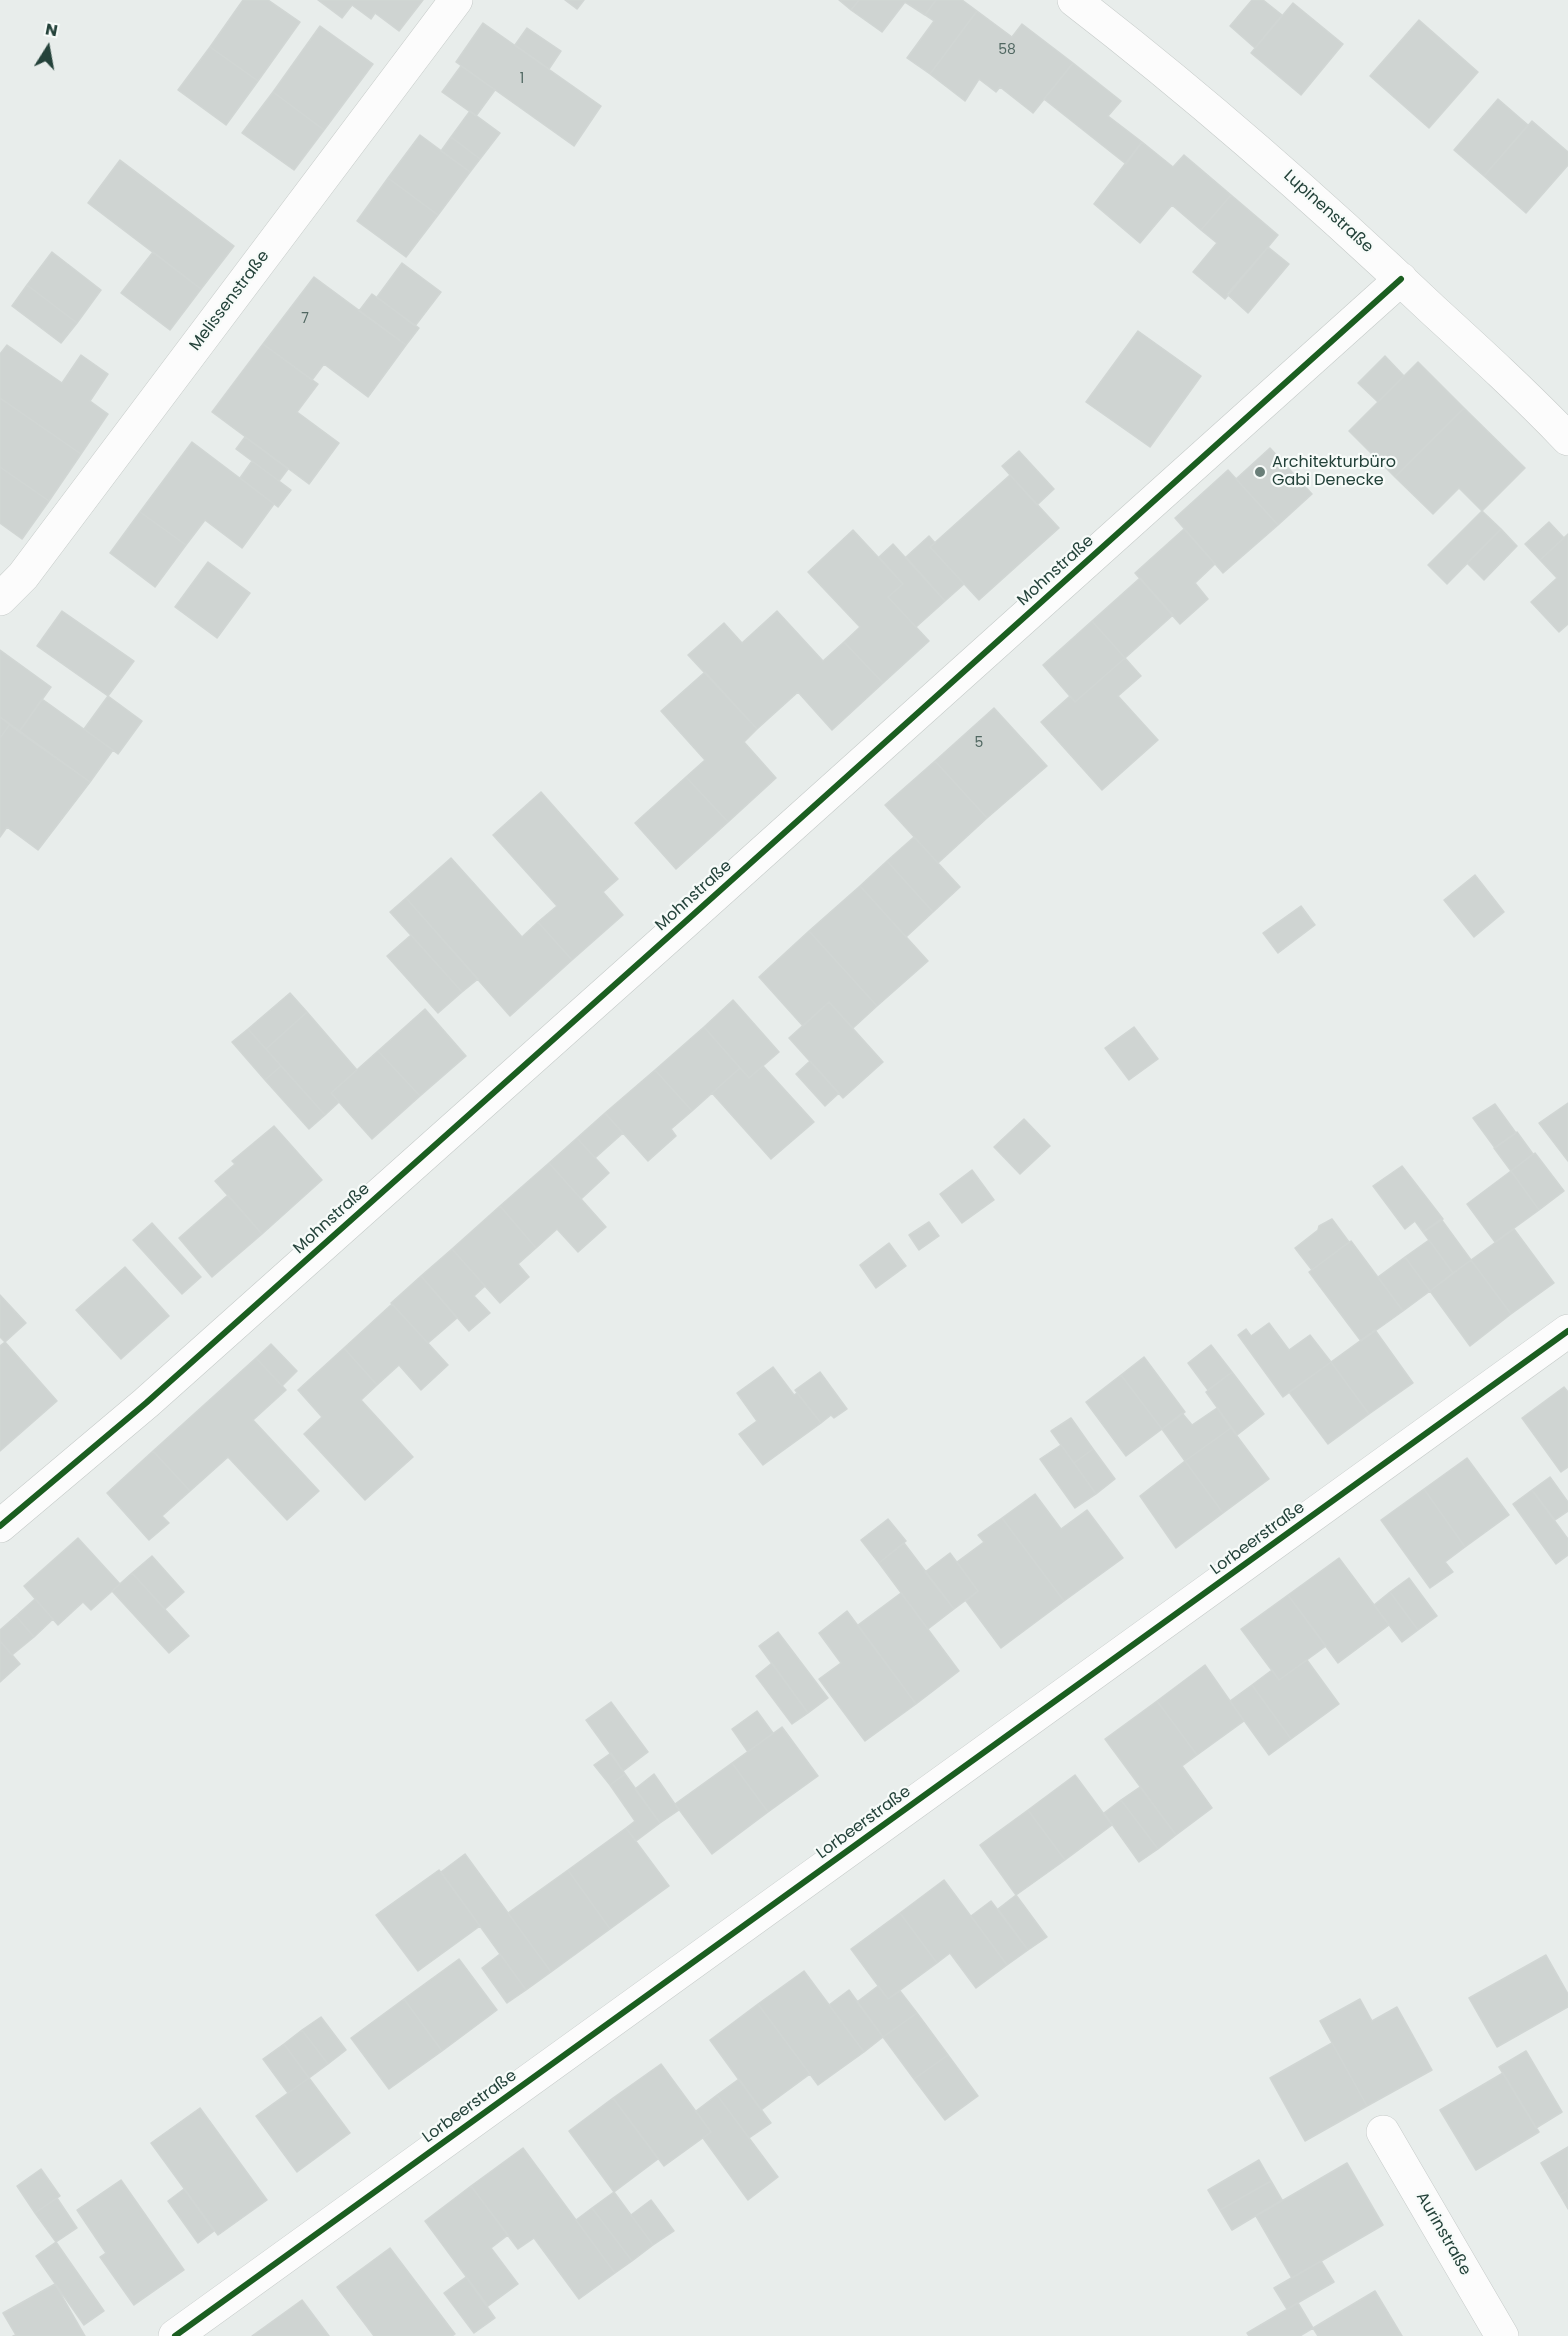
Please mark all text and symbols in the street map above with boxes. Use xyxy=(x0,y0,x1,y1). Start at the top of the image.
text: N xyxy=(43,17,60,42)
north arrow xyxy=(18,18,78,78)
house number: 58 xyxy=(998,42,1016,58)
house number: 1 xyxy=(520,71,524,87)
street label: Lupinenstraße xyxy=(1279,167,1377,257)
street label: Melissenstraße xyxy=(186,247,274,355)
house number: 7 xyxy=(301,311,309,327)
place label: Architekturbüro Gabi Denecke xyxy=(1272,453,1396,491)
marker: Architekturbüro Gabi Denecke xyxy=(1253,465,1267,479)
street label: Mohnstraße xyxy=(1014,532,1098,610)
house number: 5 xyxy=(975,735,983,751)
street label: Mohnstraße xyxy=(652,857,736,935)
street label: Mohnstraße xyxy=(290,1180,374,1258)
street label: Lorbeerstraße xyxy=(1207,1498,1309,1580)
street label: Lorbeerstraße xyxy=(813,1782,915,1864)
street label: Lorbeerstraße xyxy=(419,2066,521,2148)
street label: Aurinstraße xyxy=(1411,2189,1475,2279)

